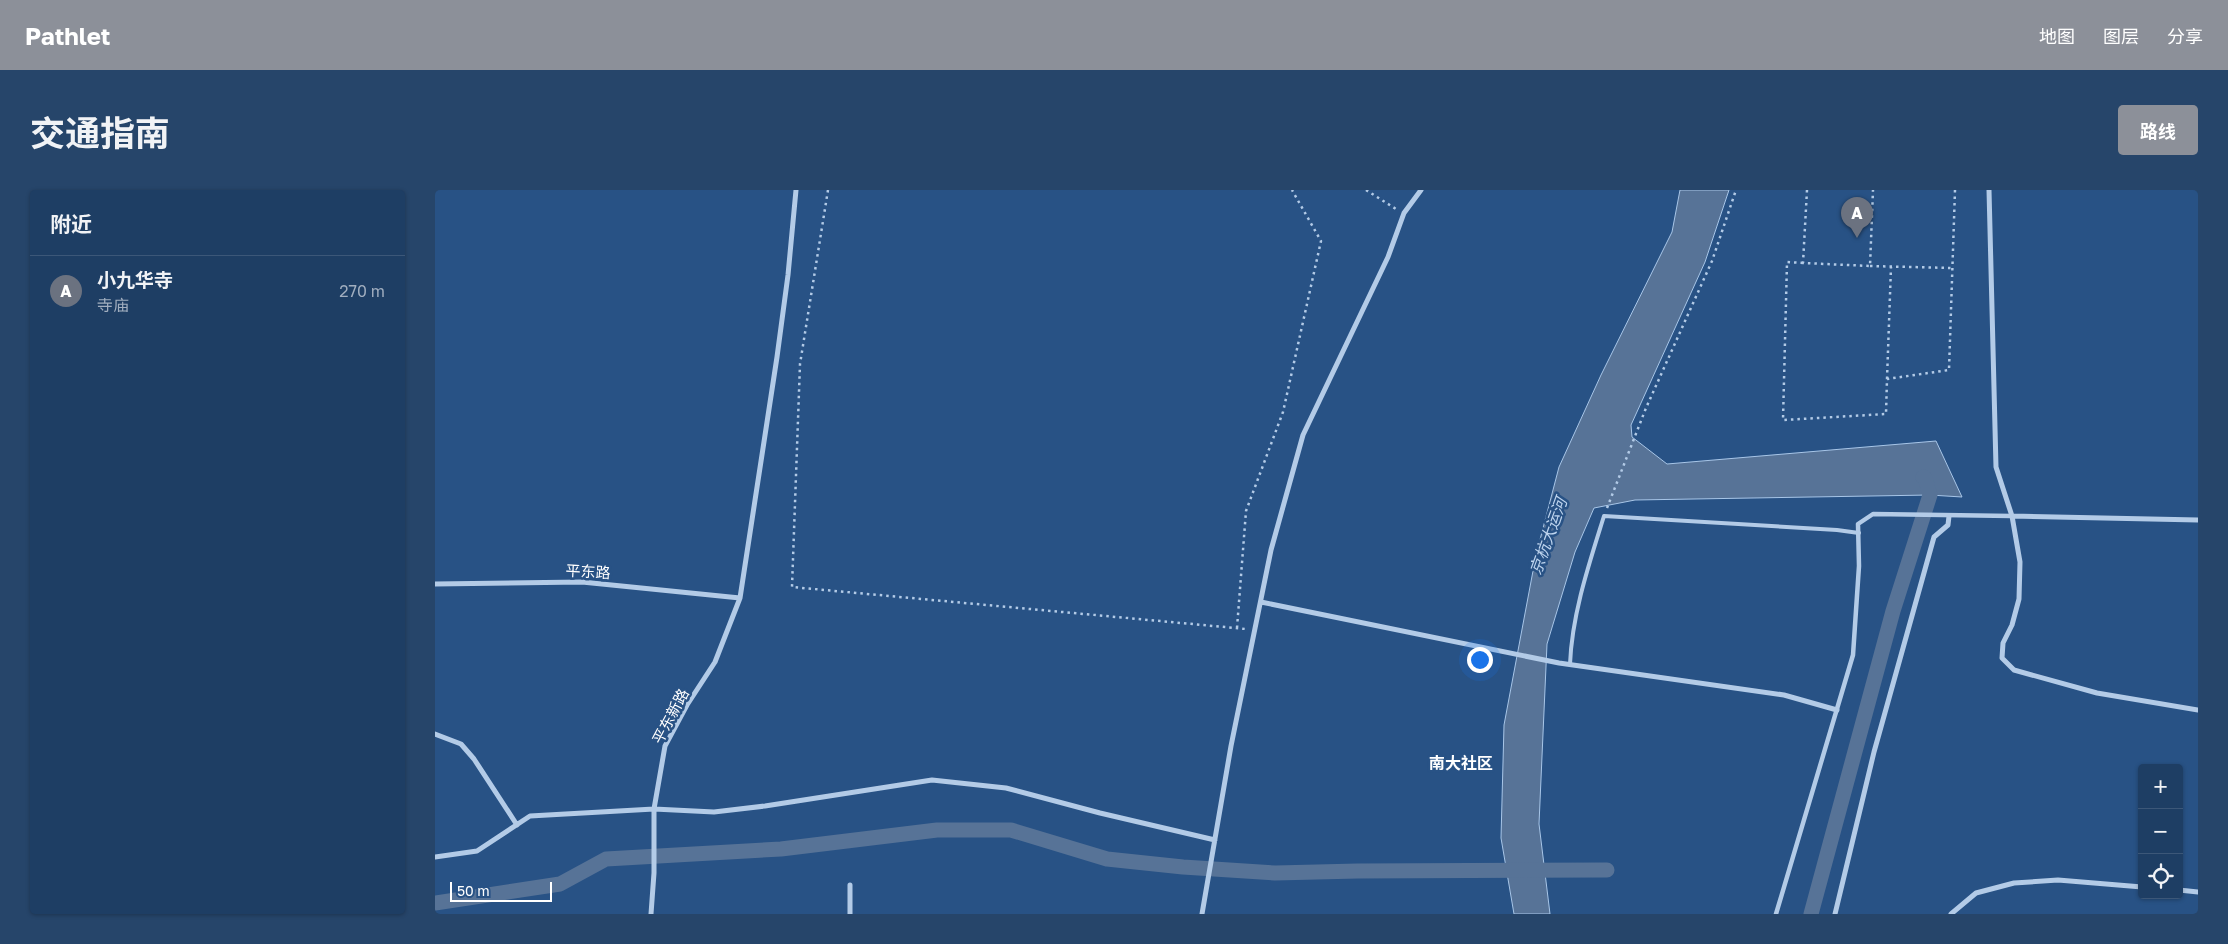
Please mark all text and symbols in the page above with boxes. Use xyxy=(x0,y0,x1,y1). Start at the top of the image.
text: Pathlet xyxy=(25,21,110,50)
text: 地图 xyxy=(2039,25,2075,47)
text: 图层 xyxy=(2103,25,2139,47)
text: 分享 xyxy=(2167,25,2203,47)
button: 路线 xyxy=(2118,105,2198,155)
text: 交通指南 xyxy=(30,112,170,154)
pin: A xyxy=(1841,197,1873,238)
text: 附近 xyxy=(50,211,92,237)
text: 小九华寺 xyxy=(97,268,173,291)
text: A xyxy=(60,281,72,301)
text: 270 m xyxy=(339,281,385,301)
text: 寺庙 xyxy=(97,295,129,315)
water label: 京杭大运河 xyxy=(1525,492,1572,577)
street label: 平东路 xyxy=(565,561,611,581)
your location xyxy=(1467,647,1493,673)
street label: 平东新路 xyxy=(648,685,692,747)
district label: 南大社区 xyxy=(1429,753,1493,773)
map controls xyxy=(2138,764,2183,899)
button: + xyxy=(2138,764,2183,809)
button: − xyxy=(2138,809,2183,854)
button: locate xyxy=(2138,854,2183,899)
scale bar xyxy=(450,879,553,902)
text: 50 m xyxy=(457,882,490,899)

